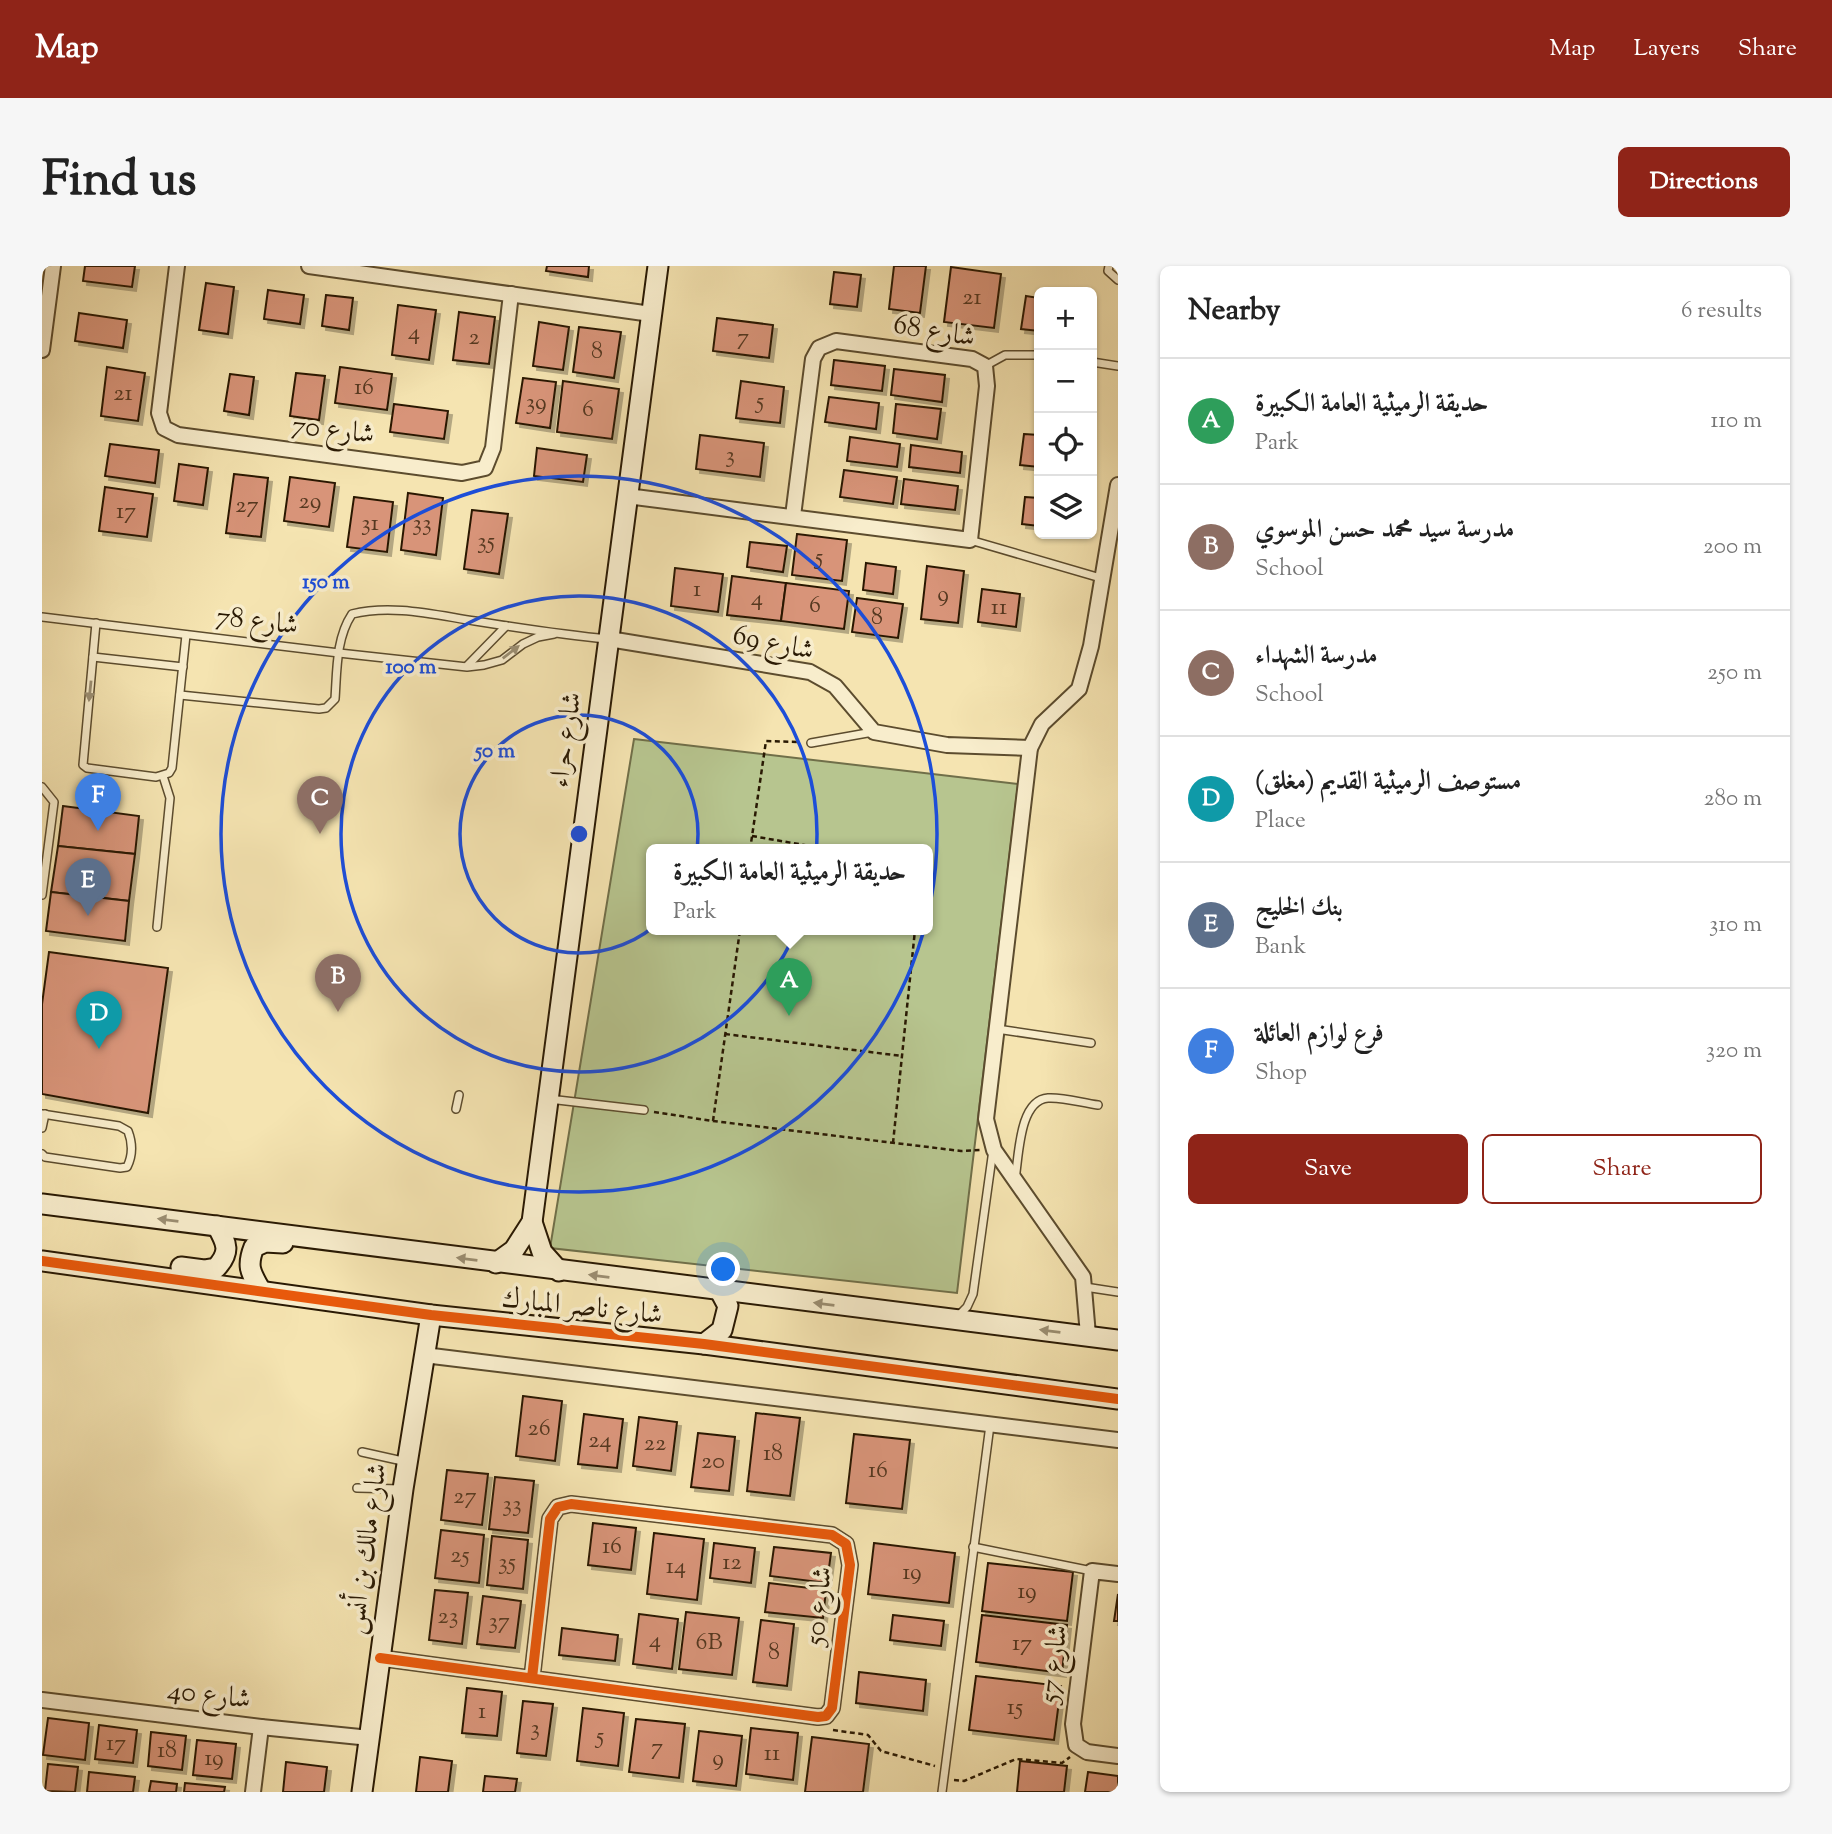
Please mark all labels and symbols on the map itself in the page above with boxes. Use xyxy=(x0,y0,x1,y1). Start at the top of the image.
house number: 21 xyxy=(962,281,982,315)
street label: شارع 68 xyxy=(890,305,978,360)
house number: 4 xyxy=(408,316,420,350)
house number: 2 xyxy=(468,321,480,355)
house number: 7 xyxy=(737,321,749,355)
house number: 8 xyxy=(591,335,603,369)
house number: 16 xyxy=(354,371,374,405)
house number: 21 xyxy=(113,377,133,411)
house number: 5 xyxy=(754,385,764,419)
house number: 39 xyxy=(525,386,547,420)
house number: 6 xyxy=(582,393,594,427)
street label: شارع 70 xyxy=(289,406,377,457)
house number: 3 xyxy=(725,439,735,473)
house number: 29 xyxy=(299,485,321,519)
house number: 27 xyxy=(235,489,259,523)
house number: 17 xyxy=(116,495,136,529)
house number: 31 xyxy=(361,507,379,541)
house number: 33 xyxy=(412,507,432,541)
house number: 35 xyxy=(477,525,495,559)
house number: 5 xyxy=(813,541,823,575)
text: 150 m xyxy=(302,568,350,598)
house number: 1 xyxy=(693,573,701,607)
house number: 9 xyxy=(937,578,949,612)
house number: 4 xyxy=(751,582,763,616)
house number: 6 xyxy=(809,589,821,623)
house number: 11 xyxy=(991,591,1007,625)
street label: شارع 78 xyxy=(213,597,300,648)
house number: 8 xyxy=(871,601,883,635)
street label: شارع 69 xyxy=(728,616,817,673)
one-way arrow xyxy=(502,645,520,660)
text: 100 m xyxy=(386,653,437,683)
one-way arrow xyxy=(84,681,95,703)
street label: شارع حراء xyxy=(541,690,594,790)
text: 50 m xyxy=(473,737,516,767)
pin: F xyxy=(75,773,121,831)
pin: C xyxy=(297,776,343,834)
centre of rings xyxy=(567,822,591,846)
pin: E xyxy=(65,858,111,916)
pin: B xyxy=(315,954,361,1012)
pin: A xyxy=(766,958,812,1016)
pin: D xyxy=(76,991,122,1049)
one-way arrow xyxy=(157,1214,179,1225)
your location xyxy=(706,1252,740,1286)
one-way arrow xyxy=(456,1253,478,1264)
one-way arrow xyxy=(588,1270,610,1281)
street label: شارع ناصر المبارك xyxy=(499,1280,664,1337)
one-way arrow xyxy=(813,1298,835,1309)
one-way arrow xyxy=(1039,1325,1061,1336)
house number: 26 xyxy=(527,1412,551,1446)
house number: 24 xyxy=(588,1424,612,1458)
house number: 22 xyxy=(644,1427,666,1461)
house number: 18 xyxy=(763,1437,783,1471)
house number: 20 xyxy=(701,1445,725,1479)
house number: 16 xyxy=(868,1454,888,1488)
street label: شارع مالك بن أنس xyxy=(333,1461,400,1637)
house number: 27 xyxy=(453,1480,477,1514)
house number: 33 xyxy=(502,1488,522,1522)
house number: 16 xyxy=(602,1530,622,1564)
house number: 25 xyxy=(450,1539,470,1573)
house number: 35 xyxy=(498,1546,516,1580)
house number: 12 xyxy=(722,1546,742,1580)
house number: 14 xyxy=(666,1550,686,1584)
house number: 19 xyxy=(902,1556,922,1590)
street label: شارع 50 xyxy=(796,1565,845,1649)
house number: 19 xyxy=(1017,1575,1037,1609)
house number: 23 xyxy=(438,1600,458,1634)
house number: 37 xyxy=(488,1605,510,1639)
street label: شارع 57 xyxy=(1030,1623,1081,1707)
house number: 4 xyxy=(649,1624,661,1658)
house number: 6B xyxy=(695,1626,723,1660)
house number: 17 xyxy=(1012,1627,1032,1661)
house number: 8 xyxy=(768,1636,780,1670)
street label: شارع 40 xyxy=(165,1671,253,1722)
house number: 15 xyxy=(1007,1691,1023,1725)
house number: 1 xyxy=(478,1695,486,1729)
house number: 3 xyxy=(530,1712,540,1746)
house number: 5 xyxy=(594,1720,604,1754)
house number: 17 xyxy=(106,1727,126,1761)
house number: 7 xyxy=(651,1731,663,1765)
house number: 18 xyxy=(157,1734,177,1768)
house number: 11 xyxy=(764,1737,780,1771)
house number: 19 xyxy=(204,1742,224,1776)
house number: 9 xyxy=(712,1742,724,1776)

